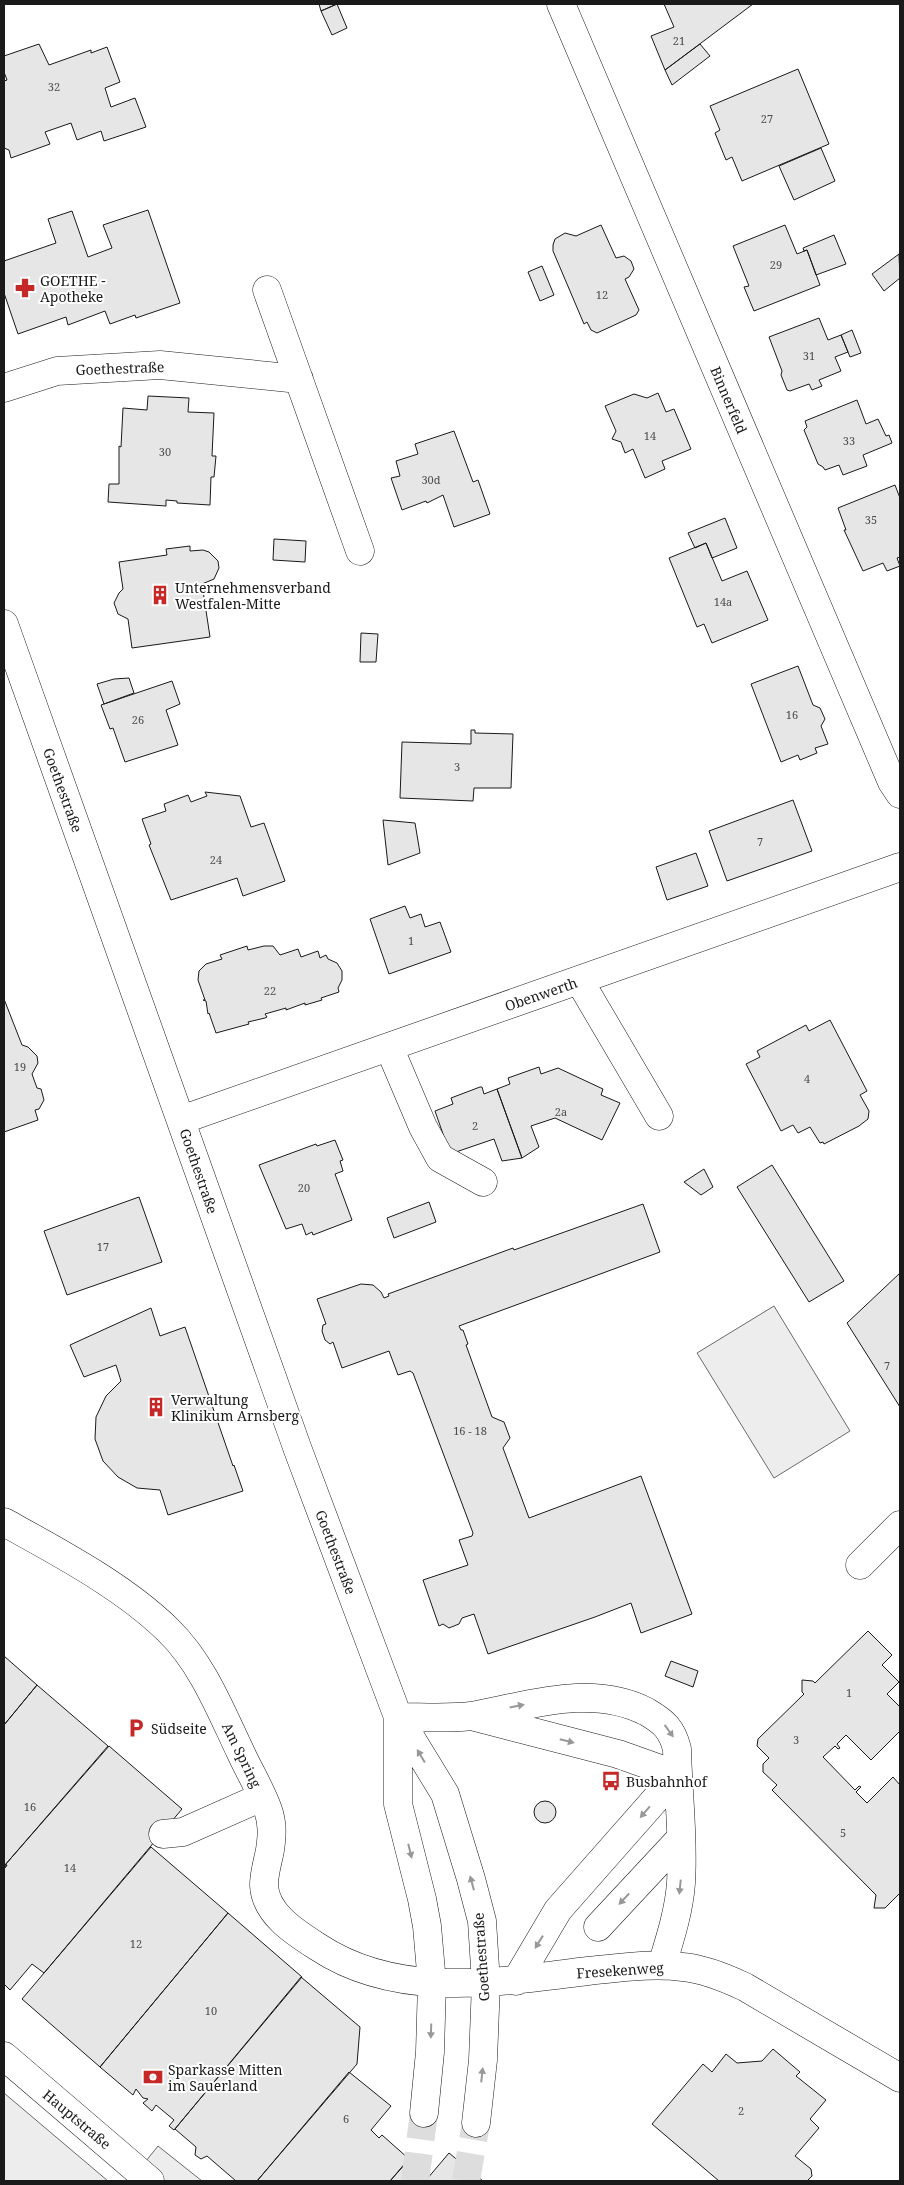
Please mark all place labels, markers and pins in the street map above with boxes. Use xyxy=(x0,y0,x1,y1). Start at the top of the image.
place label: GOETHE - Apotheke xyxy=(40,271,106,306)
pharmacy icon: GOETHE - Apotheke xyxy=(14,277,36,299)
place label: Unternehmensverband Westfalen-Mitte xyxy=(175,578,331,613)
building icon: Unternehmensverband Westfalen-Mitte xyxy=(149,584,171,606)
place label: Verwaltung Klinikum Arnsberg xyxy=(171,1390,300,1425)
building icon: Verwaltung Klinikum Arnsberg xyxy=(145,1396,167,1418)
parking icon: Südseite xyxy=(125,1717,147,1739)
place label: Südseite xyxy=(151,1719,207,1738)
bus stop icon: Busbahnhof xyxy=(600,1770,622,1792)
place label: Busbahnhof xyxy=(626,1772,709,1791)
place label: Sparkasse Mitten im Sauerland xyxy=(168,2060,283,2095)
bank icon: Sparkasse Mitten im Sauerland xyxy=(142,2066,164,2088)

